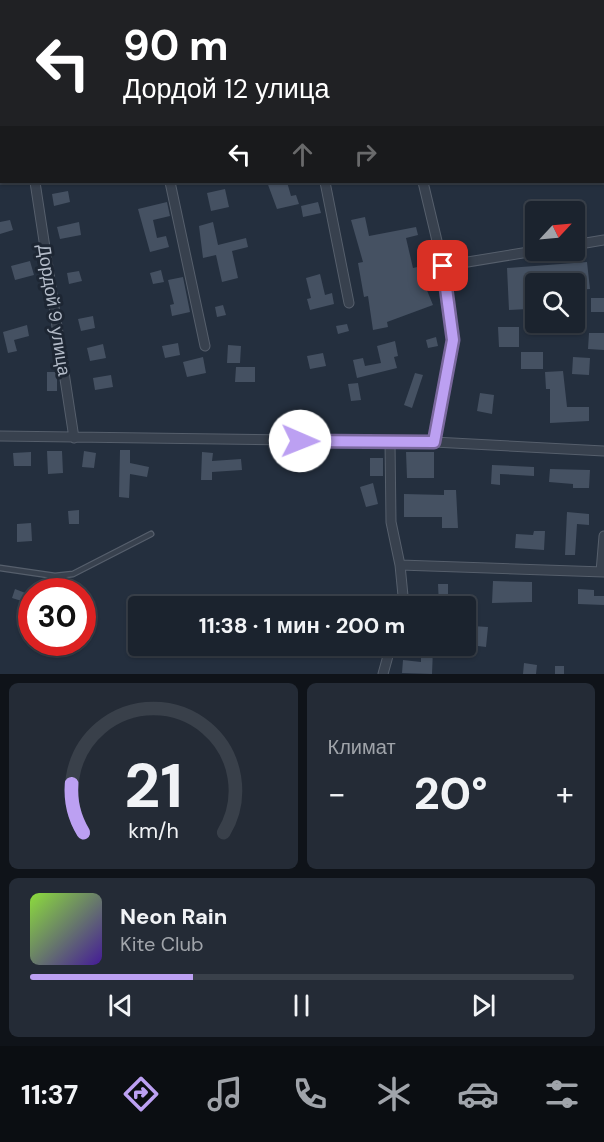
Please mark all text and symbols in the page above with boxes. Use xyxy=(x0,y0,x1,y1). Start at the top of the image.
text: 90 m xyxy=(123,18,229,73)
icon: left xyxy=(24,24,102,102)
text: Дордой 12 улица xyxy=(123,71,329,106)
icon: left xyxy=(223,138,256,171)
icon: ahead xyxy=(286,138,319,171)
icon: right xyxy=(349,138,382,171)
north arrow xyxy=(525,201,585,261)
map controls xyxy=(525,201,585,333)
pin xyxy=(417,240,468,291)
street label: Дордой 9 улица xyxy=(32,242,76,378)
icon: arrive xyxy=(426,249,459,282)
button: search xyxy=(525,273,585,333)
position arrow xyxy=(268,409,332,473)
speed limit sign: 30 xyxy=(18,578,96,656)
text: 11:38 · 1 мин · 200 m xyxy=(199,611,405,640)
text: Климат xyxy=(328,734,396,760)
text: 21 xyxy=(124,745,183,826)
text: 20° xyxy=(414,764,488,823)
text: − xyxy=(328,772,346,815)
text: + xyxy=(556,772,574,815)
text: km/h xyxy=(128,817,179,845)
text: Neon Rain xyxy=(120,902,227,931)
text: Kite Club xyxy=(120,931,204,957)
icon: previous xyxy=(104,989,137,1022)
icon: pause xyxy=(285,989,318,1022)
icon: next xyxy=(467,989,500,1022)
icon: directions xyxy=(120,1073,162,1115)
icon: music xyxy=(204,1073,246,1115)
icon: phone xyxy=(289,1073,331,1115)
icon: climate xyxy=(373,1073,415,1115)
icon: car xyxy=(457,1073,499,1115)
icon: filters xyxy=(541,1073,583,1115)
text: 11:37 xyxy=(21,1077,78,1112)

